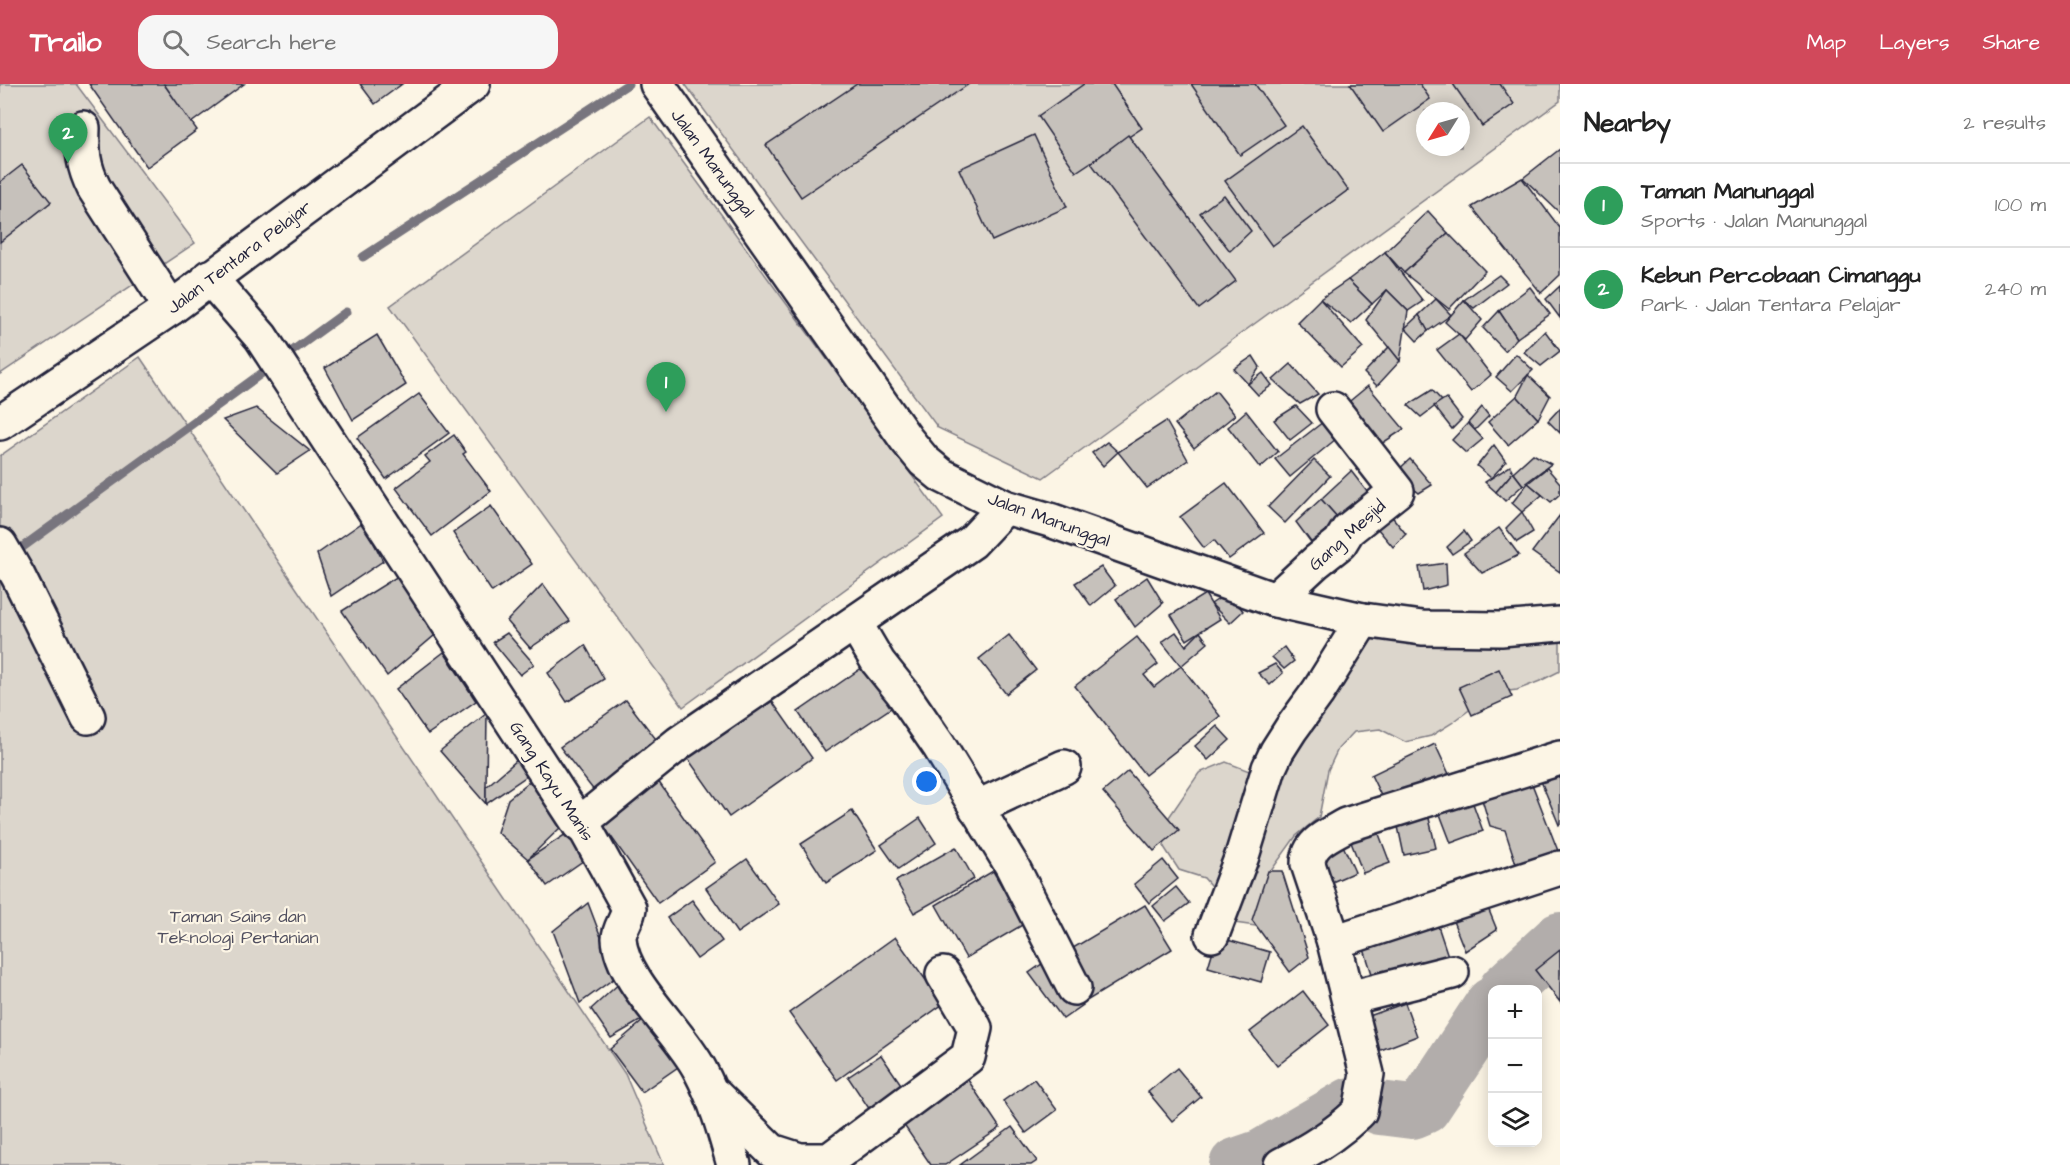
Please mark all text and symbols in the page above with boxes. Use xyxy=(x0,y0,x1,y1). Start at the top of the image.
search box xyxy=(138,15,558,69)
text: Trailo xyxy=(30,23,102,62)
icon: search xyxy=(159,26,192,59)
text: Search here xyxy=(207,27,336,58)
text: Map xyxy=(1806,28,1846,57)
text: Layers xyxy=(1879,28,1949,57)
text: Share xyxy=(1982,28,2040,57)
north arrow xyxy=(1416,102,1470,156)
street label: Jalan Manunggal xyxy=(664,104,761,223)
text: Nearby xyxy=(1584,105,1671,141)
text: 2 results xyxy=(1963,109,2046,137)
pin: 2 xyxy=(48,113,88,163)
text: Taman Manunggal xyxy=(1641,176,1814,207)
text: 1 xyxy=(1602,191,1605,219)
text: 100 m xyxy=(1995,191,2046,219)
street label: Jalan Tentara Pelajar xyxy=(162,195,317,320)
text: Sports · Jalan Manunggal xyxy=(1641,207,1867,235)
text: Kebun Percobaan Cimanggu xyxy=(1641,260,1921,291)
text: 2 xyxy=(1598,275,1609,303)
text: 240 m xyxy=(1985,275,2046,303)
text: Park · Jalan Tentara Pelajar xyxy=(1641,291,1901,319)
pin: 1 xyxy=(646,362,686,412)
street label: Jalan Manunggal xyxy=(984,486,1114,554)
street label: Gang Mesjid xyxy=(1303,494,1392,578)
street label: Gang Kayu Manis xyxy=(503,717,600,847)
your location xyxy=(912,767,941,796)
park label: Taman Sains dan Teknologi Pertanian xyxy=(158,904,318,951)
map controls xyxy=(1488,985,1542,1147)
button: + xyxy=(1488,985,1542,1039)
button: − xyxy=(1488,1039,1542,1093)
button: layers xyxy=(1488,1093,1542,1147)

